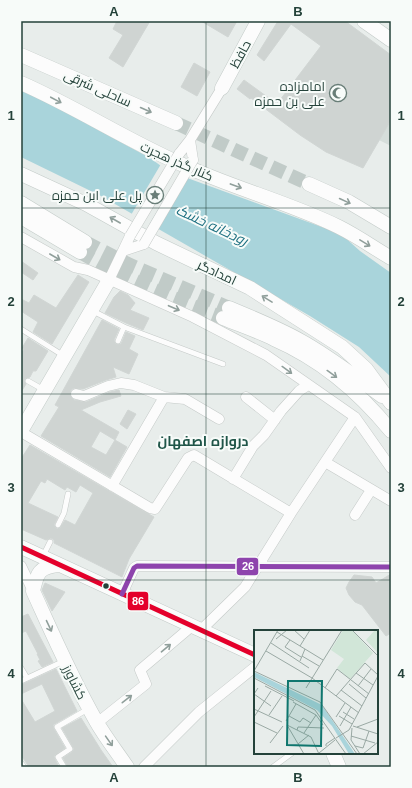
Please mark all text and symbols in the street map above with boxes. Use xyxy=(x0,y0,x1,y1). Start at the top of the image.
text: A xyxy=(109,4,119,19)
text: B xyxy=(293,4,303,19)
street label: حافظ xyxy=(227,38,254,71)
street label: ساحلی شرقی xyxy=(62,67,134,110)
place label: امامزاده علی بن حمزه xyxy=(255,79,325,109)
mosque icon: امامزاده علی بن حمزه xyxy=(328,83,348,103)
one-way arrow xyxy=(50,96,62,104)
one-way arrow xyxy=(140,106,152,114)
text: 1 xyxy=(7,108,15,123)
text: 1 xyxy=(397,108,405,123)
street label: کنار گذر هجرت xyxy=(138,139,215,184)
one-way arrow xyxy=(229,183,242,190)
place icon: پل علی ابن حمزه xyxy=(145,185,165,205)
place label: پل علی ابن حمزه xyxy=(52,188,143,205)
one-way arrow xyxy=(338,198,350,205)
water label: رودخانه خشک xyxy=(173,201,251,250)
one-way arrow xyxy=(109,215,121,223)
one-way arrow xyxy=(359,239,371,247)
one-way arrow xyxy=(49,253,61,261)
street label: امدادگر xyxy=(194,257,239,288)
text: 2 xyxy=(7,294,15,309)
one-way arrow xyxy=(261,294,273,302)
text: 2 xyxy=(397,294,405,309)
one-way arrow xyxy=(167,305,179,312)
one-way arrow xyxy=(282,366,293,375)
one-way arrow xyxy=(326,370,337,379)
district label: دروازه اصفهان xyxy=(158,433,248,450)
text: 3 xyxy=(7,480,15,495)
text: 3 xyxy=(397,480,405,495)
line badge: 26 xyxy=(236,557,259,576)
text: 26 xyxy=(242,560,254,572)
unlabelled marker xyxy=(101,581,111,591)
line badge: 86 xyxy=(127,591,149,611)
text: 86 xyxy=(132,595,144,607)
one-way arrow xyxy=(46,620,53,632)
inset map xyxy=(254,630,378,754)
one-way arrow xyxy=(161,644,171,653)
street label: کشاورز xyxy=(59,661,90,702)
text: 4 xyxy=(7,666,15,681)
text: 4 xyxy=(397,666,405,681)
one-way arrow xyxy=(122,694,133,703)
one-way arrow xyxy=(105,736,113,747)
text: A xyxy=(109,770,119,785)
text: B xyxy=(293,770,303,785)

